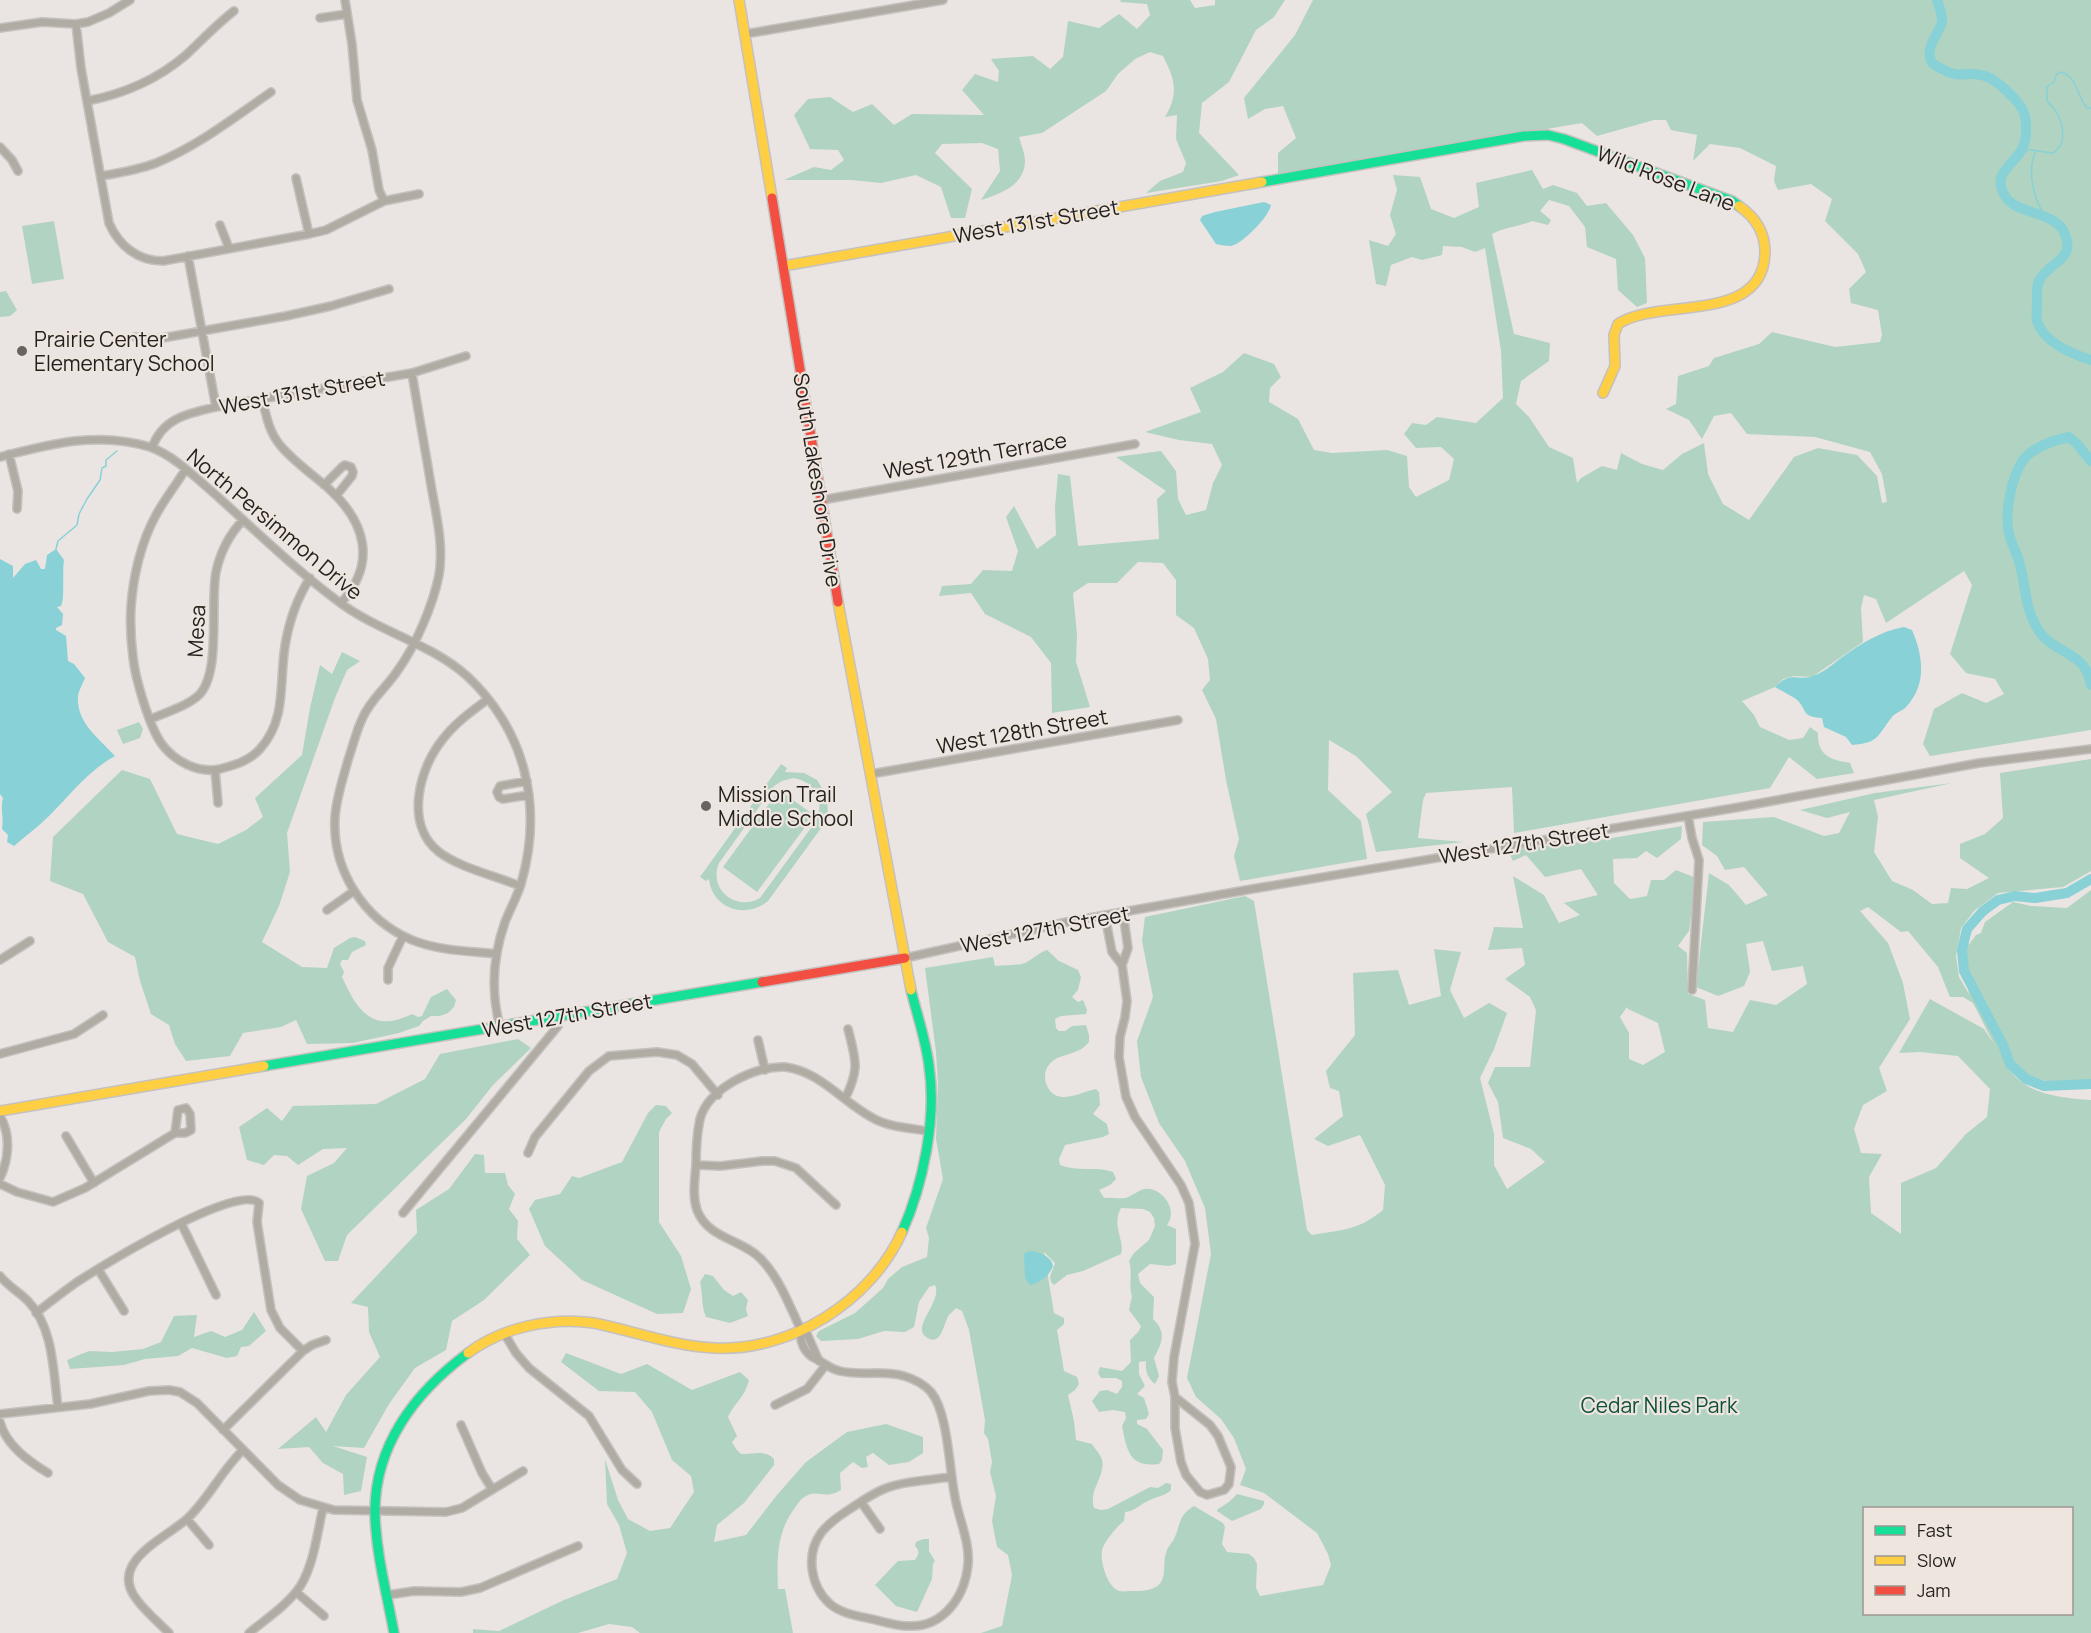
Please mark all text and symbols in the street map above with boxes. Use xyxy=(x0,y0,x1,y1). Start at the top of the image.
street label: Wild Rose Lane xyxy=(1593,139,1739,217)
street label: West 131st Street xyxy=(951,193,1121,249)
place label: Prairie Center Elementary School xyxy=(34,325,215,377)
marker: Prairie Center Elementary School xyxy=(15,344,29,358)
street label: West 131st Street xyxy=(217,364,387,420)
street label: South Lakeshore Drive xyxy=(787,371,849,589)
street label: West 129th Terrace xyxy=(881,425,1069,485)
street label: North Persimmon Drive xyxy=(181,442,369,606)
street label: Mesa xyxy=(181,604,211,658)
street label: West 128th Street xyxy=(934,702,1110,760)
place label: Mission Trail Middle School xyxy=(718,780,854,832)
marker: Mission Trail Middle School xyxy=(699,799,713,813)
street label: West 127th Street xyxy=(1437,816,1611,870)
street label: West 127th Street xyxy=(958,899,1132,959)
street label: West 127th Street xyxy=(480,986,654,1044)
park label: Cedar Niles Park xyxy=(1581,1391,1738,1419)
legend xyxy=(1863,1507,2073,1615)
text: Fast xyxy=(1917,1518,1952,1542)
text: Slow xyxy=(1917,1548,1957,1572)
text: Jam xyxy=(1917,1578,1951,1602)

